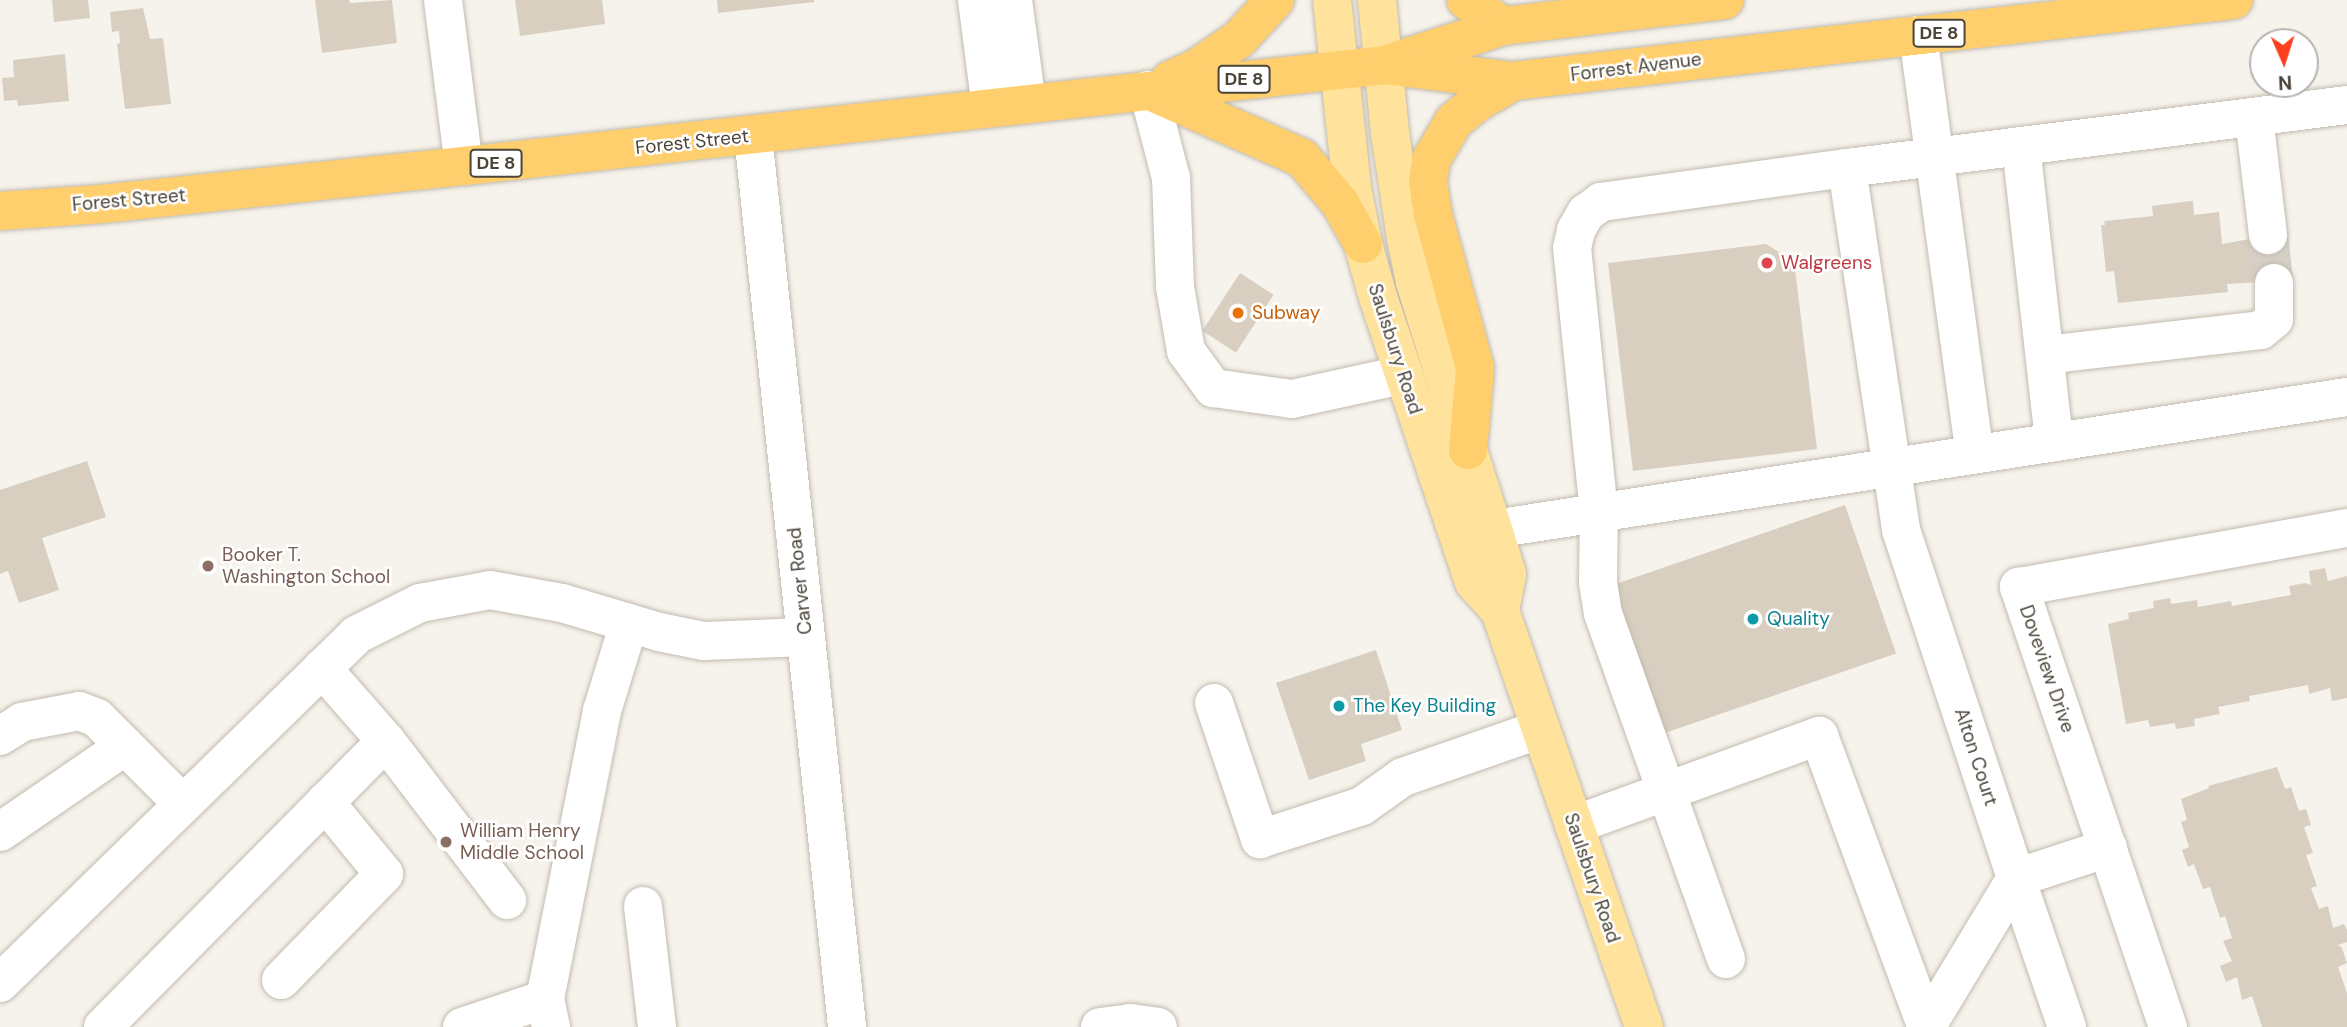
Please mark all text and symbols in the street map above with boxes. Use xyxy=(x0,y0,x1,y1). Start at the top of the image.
road number: DE 8 xyxy=(1911,18,1967,48)
north arrow xyxy=(2249,28,2319,98)
street label: Forrest Avenue xyxy=(1569,48,1703,86)
road number: DE 8 xyxy=(1216,64,1272,94)
text: N xyxy=(2277,70,2293,95)
street label: Forest Street xyxy=(634,125,750,159)
road number: DE 8 xyxy=(468,148,524,178)
street label: Forest Street xyxy=(71,184,187,216)
place label: Walgreens xyxy=(1781,252,1872,274)
marker: Walgreens xyxy=(1759,255,1775,271)
street label: Saulsbury Road xyxy=(1363,281,1427,417)
place label: Subway xyxy=(1252,302,1320,324)
marker: Subway xyxy=(1230,305,1246,321)
street label: Carver Road xyxy=(783,526,817,636)
place label: Booker T. Washington School xyxy=(222,544,390,588)
marker: Booker T. Washington School xyxy=(200,558,216,574)
street label: Doveview Drive xyxy=(2015,602,2079,736)
place label: Quality xyxy=(1767,608,1830,630)
marker: Quality xyxy=(1745,611,1761,627)
place label: The Key Building xyxy=(1353,695,1496,717)
marker: The Key Building xyxy=(1331,698,1347,714)
street label: Alton Court xyxy=(1949,705,2003,809)
street label: Saulsbury Road xyxy=(1559,810,1625,946)
place label: William Henry Middle School xyxy=(460,820,584,864)
marker: William Henry Middle School xyxy=(438,834,454,850)

